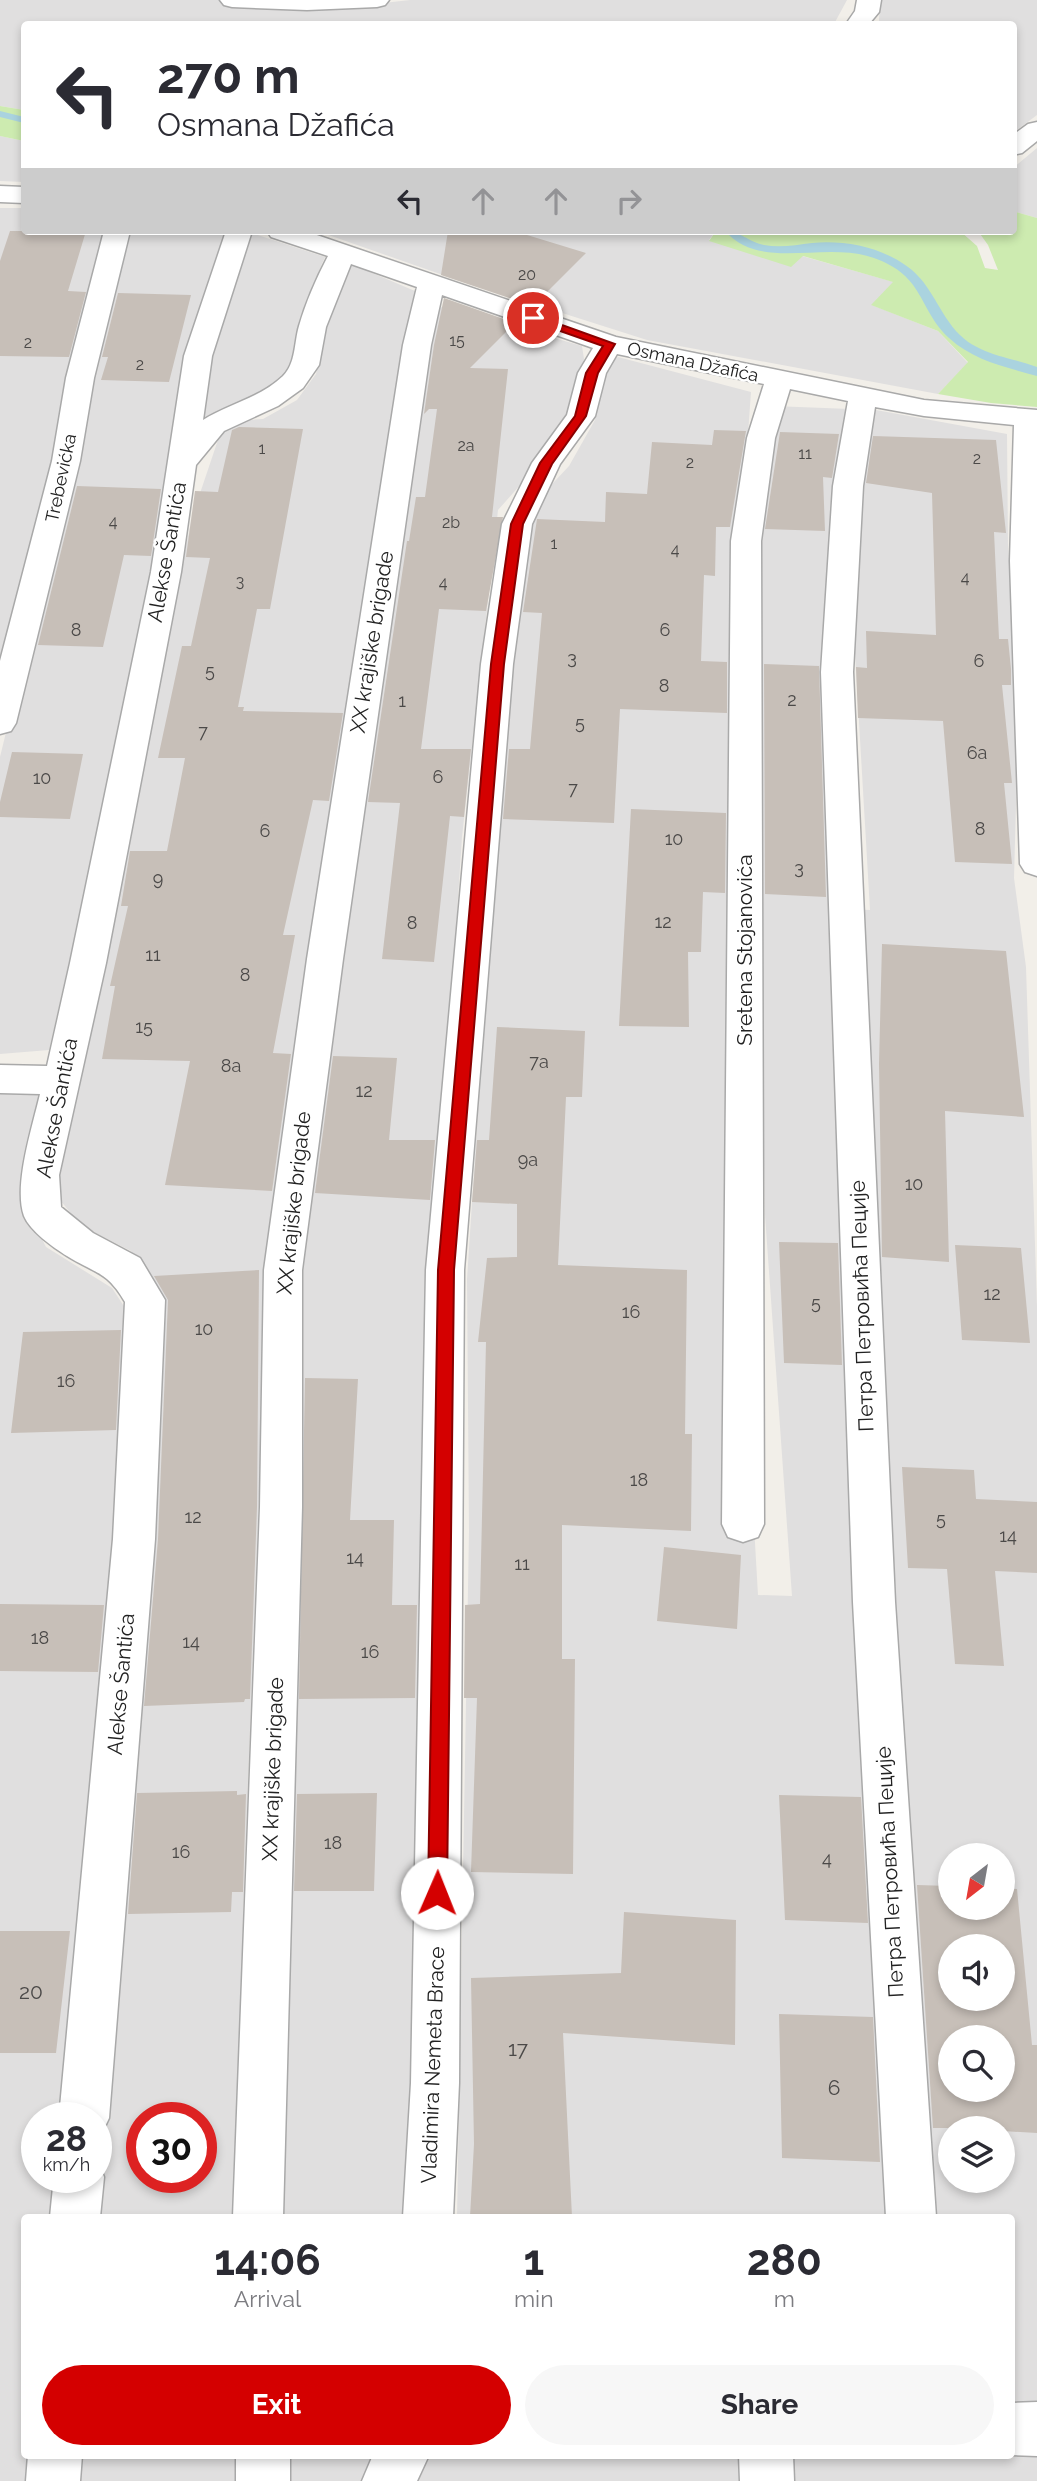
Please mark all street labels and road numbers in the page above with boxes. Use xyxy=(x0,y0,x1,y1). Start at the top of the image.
street label: Osmana Džafića xyxy=(626,337,761,386)
street label: Trebevićka xyxy=(41,432,80,524)
street label: Alekse Šantića xyxy=(142,480,191,624)
street label: XX krajiške brigade xyxy=(345,549,398,735)
street label: Sretena Stojanovića xyxy=(732,854,757,1046)
street label: Alekse Šantića xyxy=(31,1036,82,1180)
street label: XX krajiške brigade xyxy=(271,1110,316,1296)
street label: Петра Петровића Пеције xyxy=(845,1180,878,1432)
street label: Alekse Šantića xyxy=(102,1612,139,1756)
street label: XX krajiške brigade xyxy=(257,1677,288,1861)
street label: Петра Петровића Пеције xyxy=(870,1746,909,1998)
street label: Vladimira Nemeta Brace xyxy=(416,1946,449,2184)

